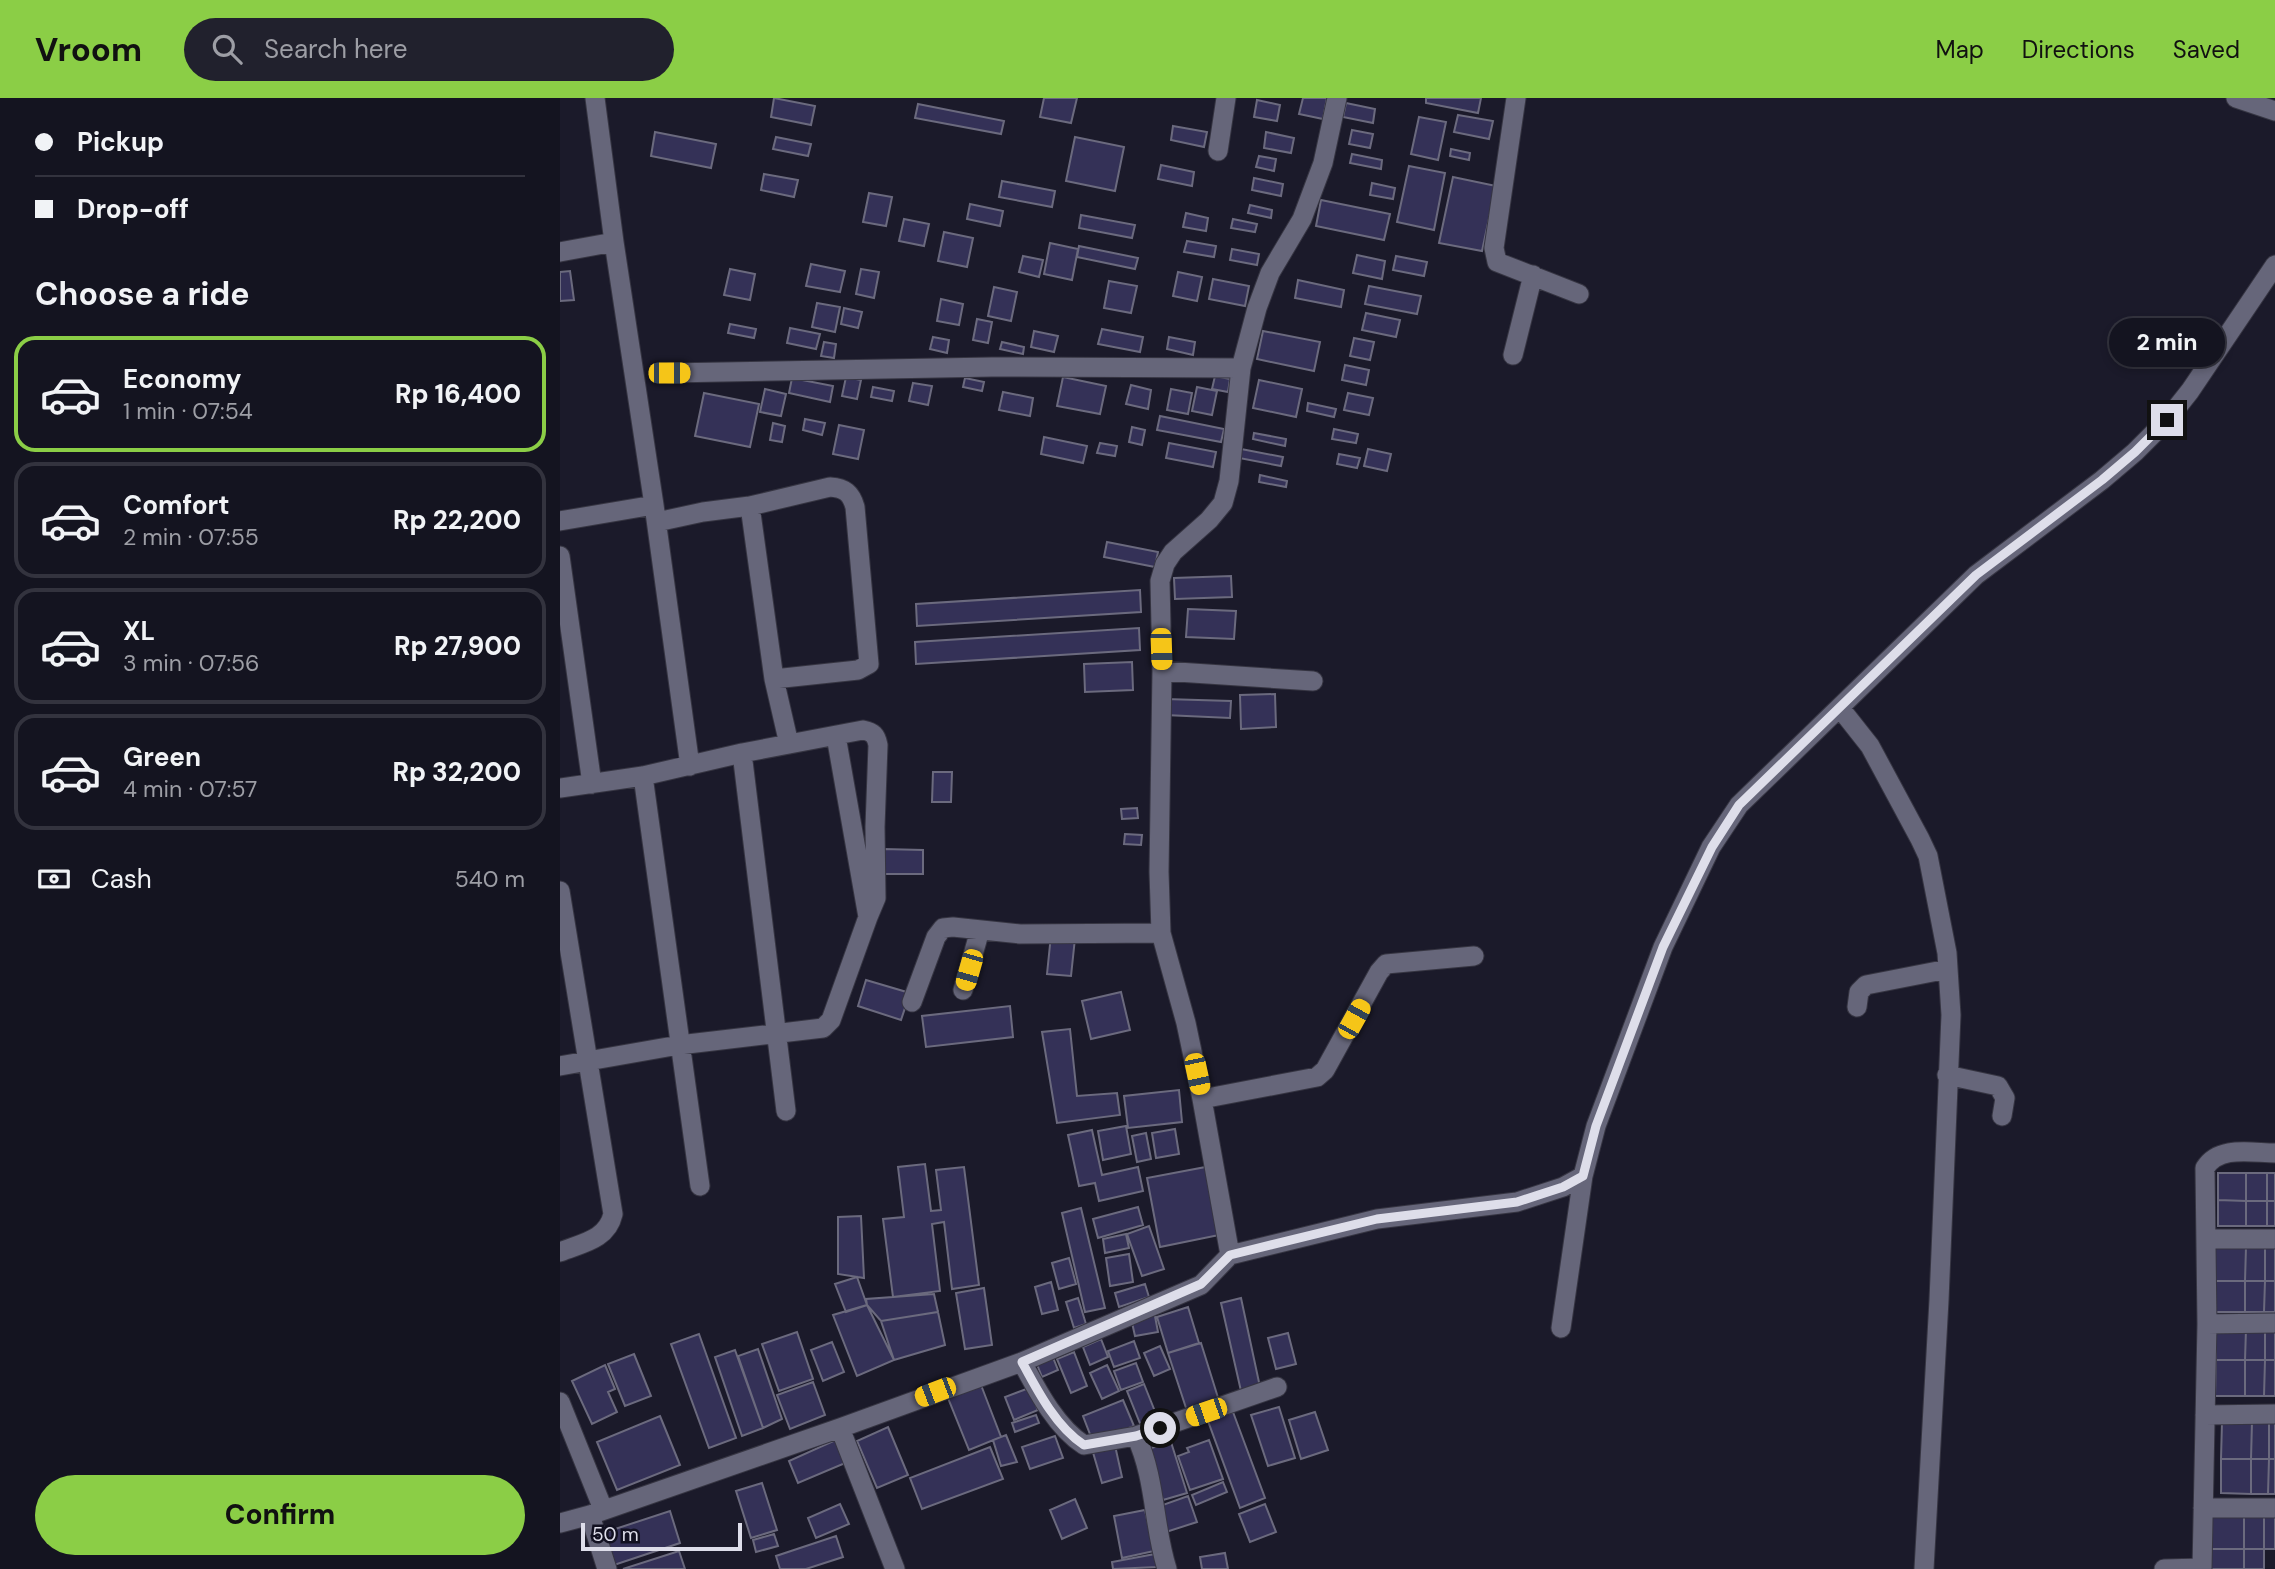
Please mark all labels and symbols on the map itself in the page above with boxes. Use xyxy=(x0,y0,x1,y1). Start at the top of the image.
callout: 2 min xyxy=(2109,318,2225,368)
car xyxy=(649,363,691,384)
route end xyxy=(2151,404,2183,436)
car xyxy=(1150,628,1173,670)
car xyxy=(954,947,985,993)
car xyxy=(1335,996,1374,1042)
car xyxy=(1183,1051,1212,1097)
car xyxy=(912,1375,959,1409)
car xyxy=(1183,1395,1230,1429)
route start xyxy=(1144,1412,1176,1444)
scale bar xyxy=(581,1520,742,1552)

